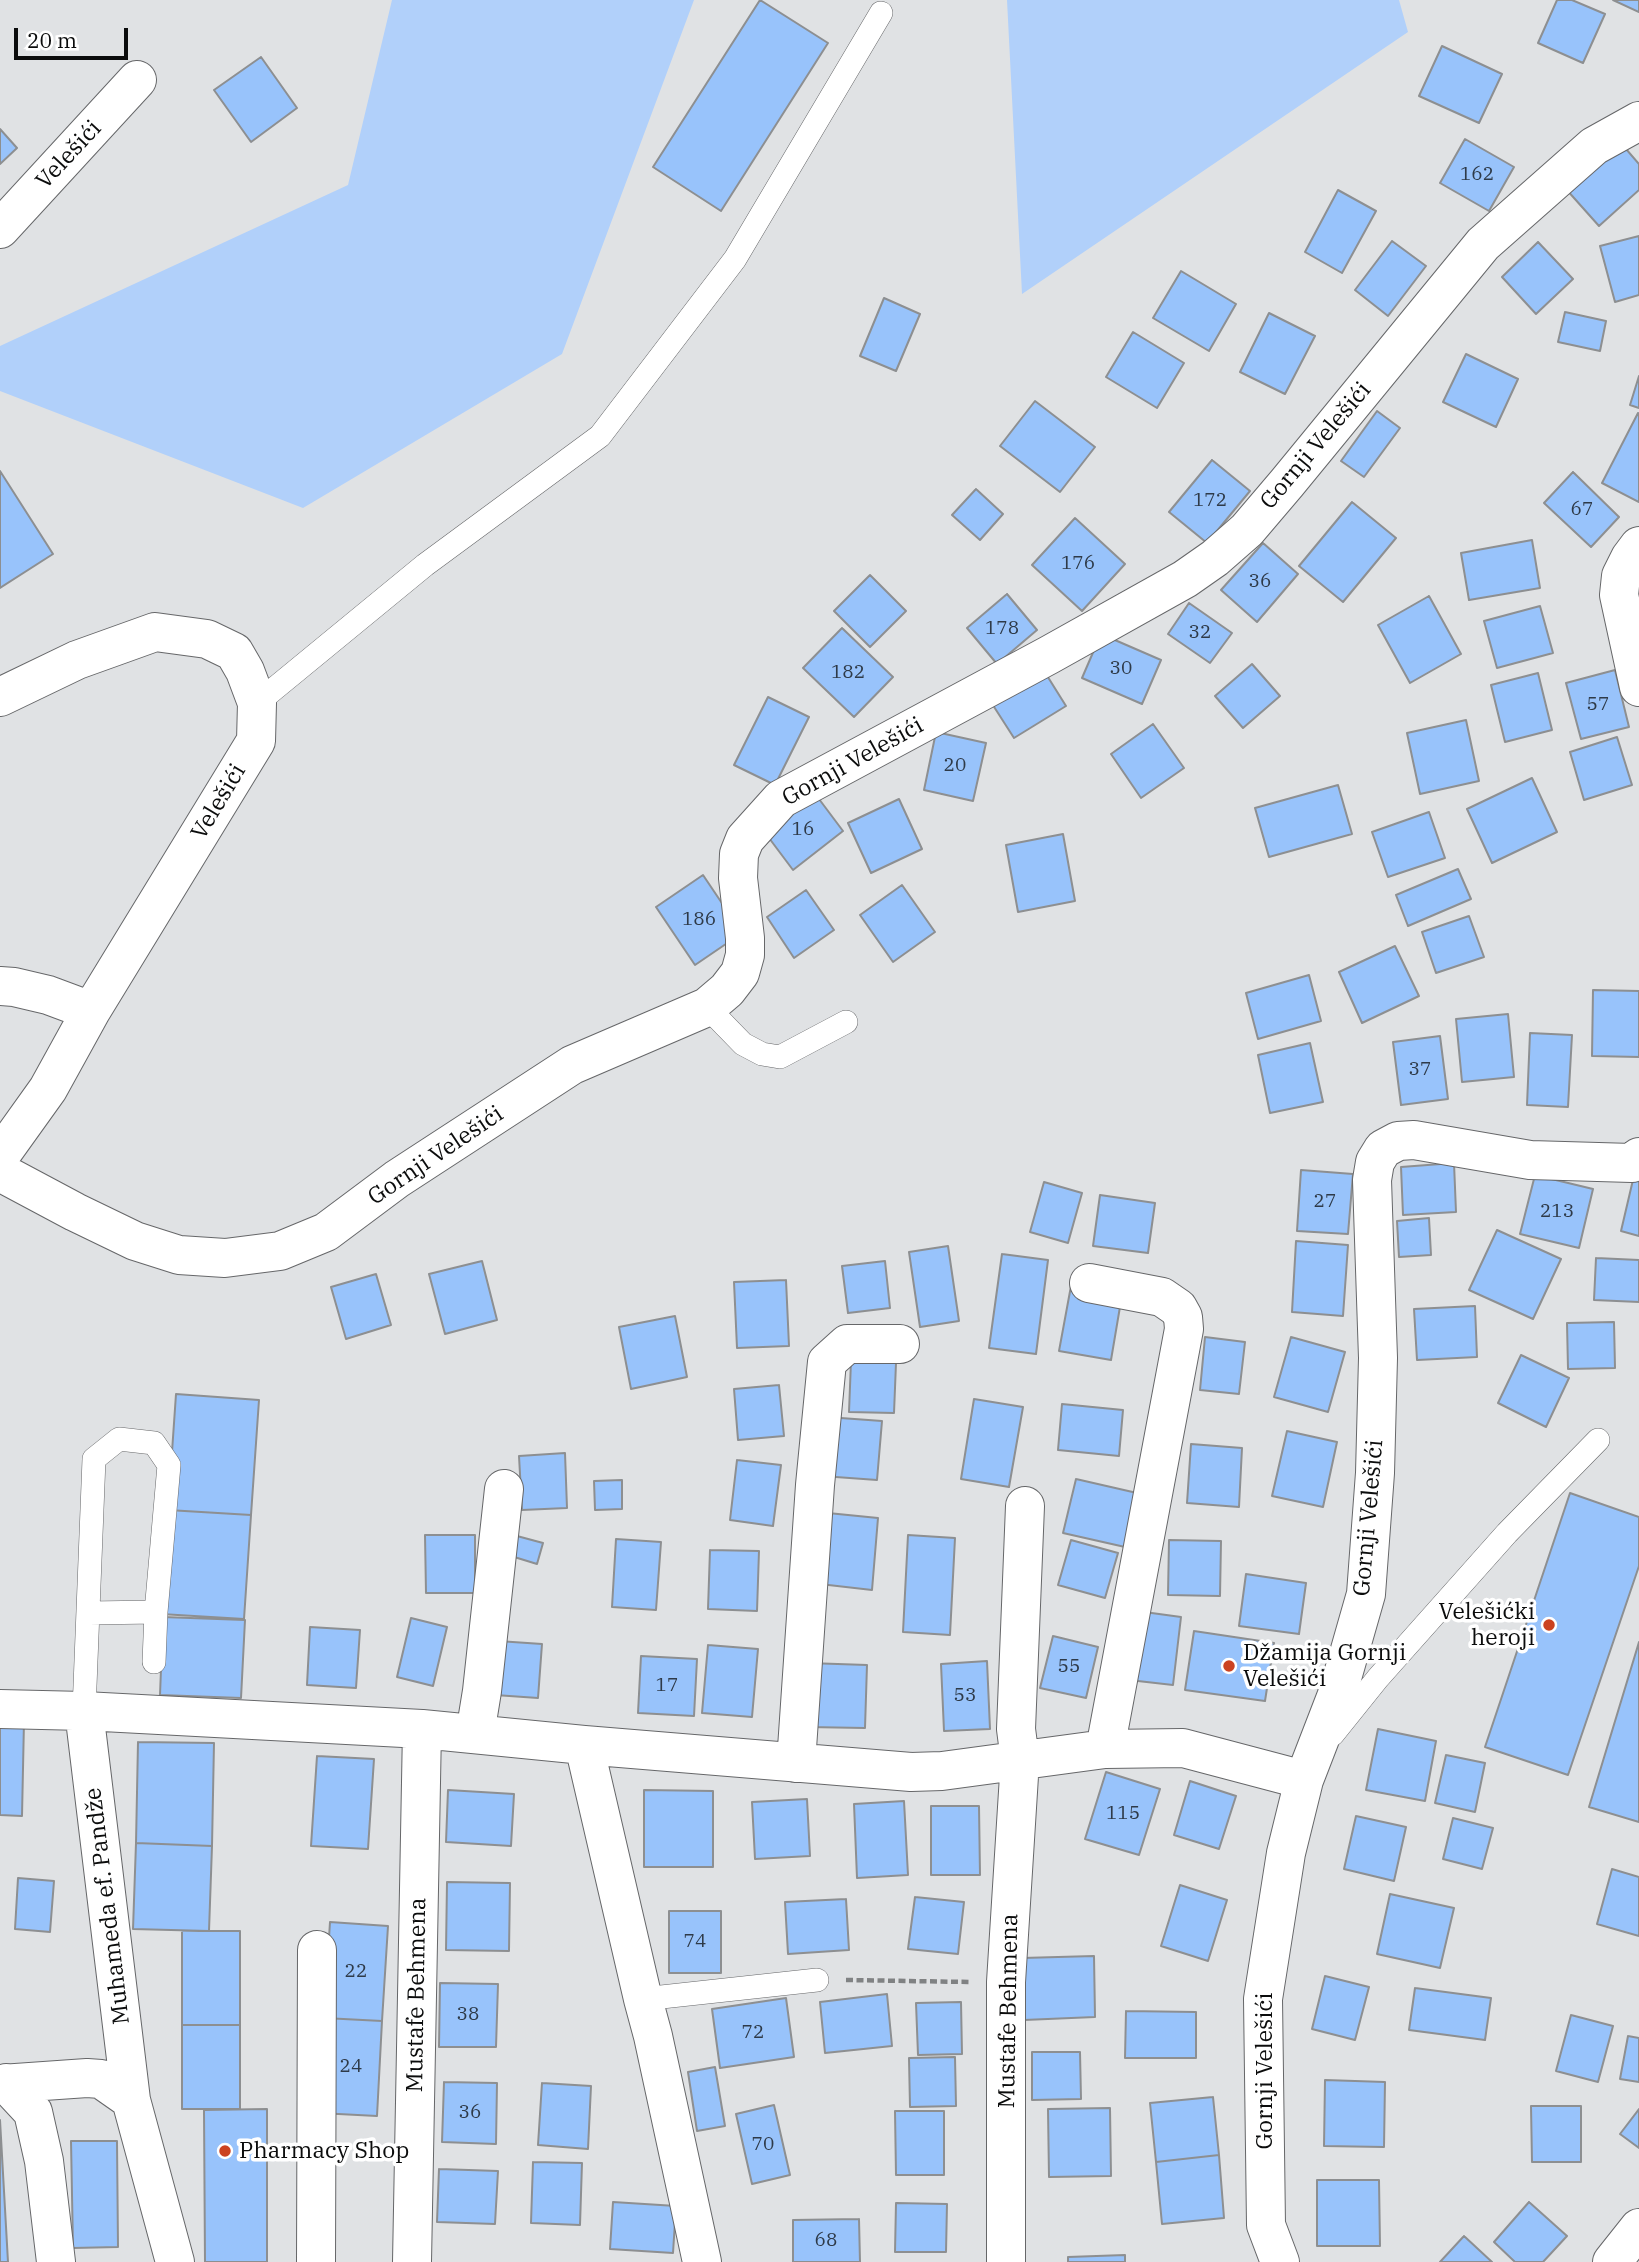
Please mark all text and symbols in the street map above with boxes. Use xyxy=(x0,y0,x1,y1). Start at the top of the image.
scale bar xyxy=(18,14,131,58)
text: 20 m xyxy=(27,26,77,54)
street label: Velešići xyxy=(31,115,107,195)
house number: 162 xyxy=(1460,164,1494,186)
street label: Gornji Velešići xyxy=(1255,377,1377,515)
house number: 172 xyxy=(1193,490,1227,512)
house number: 67 xyxy=(1571,499,1593,521)
house number: 176 xyxy=(1061,553,1095,575)
house number: 36 xyxy=(1249,571,1271,593)
house number: 178 xyxy=(985,618,1019,640)
house number: 32 xyxy=(1189,622,1211,644)
house number: 30 xyxy=(1110,658,1132,680)
house number: 182 xyxy=(831,662,865,684)
house number: 57 xyxy=(1587,694,1609,716)
street label: Gornji Velešići xyxy=(778,712,928,812)
house number: 20 xyxy=(944,755,966,777)
street label: Velešići xyxy=(186,759,252,845)
house number: 16 xyxy=(792,819,814,841)
house number: 186 xyxy=(682,909,716,931)
house number: 37 xyxy=(1409,1059,1431,1081)
street label: Gornji Velešići xyxy=(363,1101,509,1211)
house number: 27 xyxy=(1314,1191,1336,1213)
house number: 213 xyxy=(1540,1201,1574,1223)
street label: Gornji Velešići xyxy=(1348,1439,1390,1597)
place label: Velešićki heroji xyxy=(1438,1598,1535,1652)
marker: Velešićki heroji xyxy=(1541,1617,1557,1633)
place label: Džamija Gornji Velešići xyxy=(1243,1639,1406,1693)
house number: 55 xyxy=(1058,1656,1080,1678)
marker: Džamija Gornji Velešići xyxy=(1221,1658,1237,1674)
house number: 17 xyxy=(656,1675,678,1697)
house number: 53 xyxy=(954,1685,976,1707)
street label: Muhameda ef. Pandže xyxy=(80,1786,136,2026)
house number: 115 xyxy=(1106,1803,1140,1825)
street label: Mustafe Behmena xyxy=(402,1897,432,2093)
street label: Mustafe Behmena xyxy=(994,1913,1024,2109)
house number: 74 xyxy=(684,1931,706,1953)
house number: 22 xyxy=(345,1961,367,1983)
street label: Gornji Velešići xyxy=(1251,1992,1279,2150)
house number: 38 xyxy=(457,2004,479,2026)
house number: 72 xyxy=(742,2022,764,2044)
house number: 24 xyxy=(340,2056,362,2078)
house number: 36 xyxy=(459,2102,481,2124)
house number: 70 xyxy=(752,2134,774,2156)
place label: Pharmacy Shop xyxy=(239,2137,409,2165)
marker: Pharmacy Shop xyxy=(217,2143,233,2159)
house number: 68 xyxy=(815,2230,837,2252)

